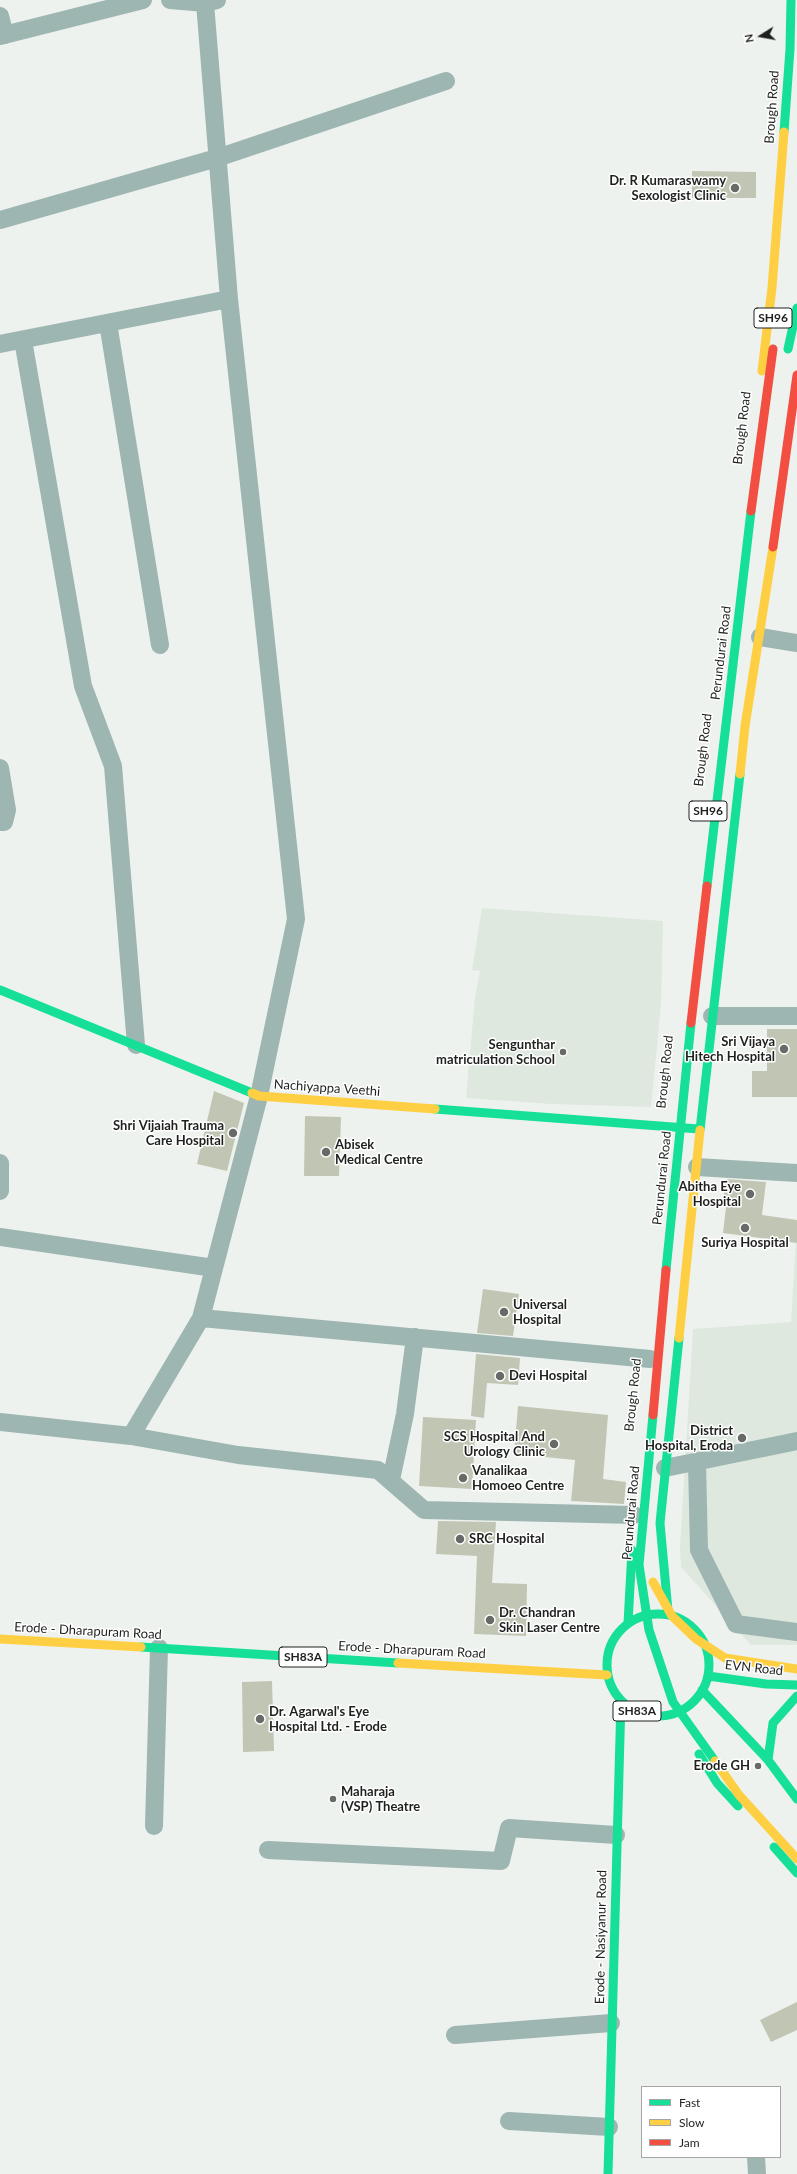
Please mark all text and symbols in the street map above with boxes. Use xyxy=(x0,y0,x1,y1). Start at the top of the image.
north arrow xyxy=(741,16,781,56)
text: N xyxy=(742,33,756,44)
street label: Brough Road xyxy=(762,70,782,144)
place label: Dr. R Kumaraswamy Sexologist Clinic xyxy=(609,173,726,204)
marker: Dr. R Kumaraswamy Sexologist Clinic xyxy=(729,182,741,194)
road number: SH96 xyxy=(754,308,792,328)
street label: Brough Road xyxy=(730,391,754,465)
street label: Perundurai Road xyxy=(708,605,734,701)
street label: Brough Road xyxy=(691,713,715,787)
road number: SH96 xyxy=(689,801,727,821)
place label: Sri Vijaya Hitech Hospital xyxy=(685,1034,775,1065)
street label: Brough Road xyxy=(653,1035,677,1109)
place label: Sengunthar matriculation School xyxy=(436,1037,555,1068)
marker: Sri Vijaya Hitech Hospital xyxy=(778,1043,790,1055)
marker: Sengunthar matriculation School xyxy=(558,1047,568,1057)
street label: Nachiyappa Veethi xyxy=(273,1076,381,1100)
place label: Shri Vijaiah Trauma Care Hospital xyxy=(113,1118,224,1149)
marker: Shri Vijaiah Trauma Care Hospital xyxy=(227,1127,239,1139)
street label: Perundurai Road xyxy=(649,1130,675,1226)
place label: Abisek Medical Centre xyxy=(335,1137,423,1168)
marker: Abisek Medical Centre xyxy=(320,1146,332,1158)
place label: Abitha Eye Hospital xyxy=(679,1179,741,1210)
marker: Abitha Eye Hospital xyxy=(744,1188,756,1200)
marker: Suriya Hospital xyxy=(739,1222,751,1234)
place label: Suriya Hospital xyxy=(701,1235,789,1251)
place label: Universal Hospital xyxy=(513,1297,567,1328)
marker: Universal Hospital xyxy=(498,1306,510,1318)
street label: Brough Road xyxy=(621,1358,645,1432)
place label: Devi Hospital xyxy=(509,1368,587,1384)
marker: Devi Hospital xyxy=(494,1370,506,1382)
place label: District Hospital, Eroda xyxy=(645,1423,733,1454)
place label: SCS Hospital And Urology Clinic xyxy=(444,1429,545,1460)
marker: District Hospital, Eroda xyxy=(736,1432,748,1444)
marker: SCS Hospital And Urology Clinic xyxy=(548,1438,560,1450)
place label: Vanalikaa Homoeo Centre xyxy=(472,1463,564,1494)
street label: Perundurai Road xyxy=(619,1465,643,1561)
marker: Vanalikaa Homoeo Centre xyxy=(457,1472,469,1484)
place label: SRC Hospital xyxy=(469,1531,544,1547)
marker: SRC Hospital xyxy=(454,1533,466,1545)
place label: Dr. Chandran Skin Laser Centre xyxy=(499,1605,600,1636)
marker: Dr. Chandran Skin Laser Centre xyxy=(484,1614,496,1626)
street label: Erode - Dharapuram Road xyxy=(14,1619,162,1643)
street label: Erode - Dharapuram Road xyxy=(338,1638,486,1662)
road number: SH83A xyxy=(279,1647,327,1667)
street label: EVN Road xyxy=(724,1657,784,1679)
road number: SH83A xyxy=(613,1701,661,1721)
place label: Dr. Agarwal's Eye Hospital Ltd. - Erode xyxy=(269,1704,387,1735)
marker: Dr. Agarwal's Eye Hospital Ltd. - Erode xyxy=(254,1713,266,1725)
place label: Erode GH xyxy=(694,1758,750,1774)
marker: Erode GH xyxy=(753,1761,763,1771)
place label: Maharaja (VSP) Theatre xyxy=(341,1784,420,1815)
marker: Maharaja (VSP) Theatre xyxy=(328,1794,338,1804)
street label: Erode - Nasiyanur Road xyxy=(592,1870,610,2004)
legend xyxy=(641,2086,781,2158)
text: Fast xyxy=(679,2095,700,2110)
text: Slow xyxy=(679,2115,704,2130)
text: Jam xyxy=(679,2135,700,2150)

